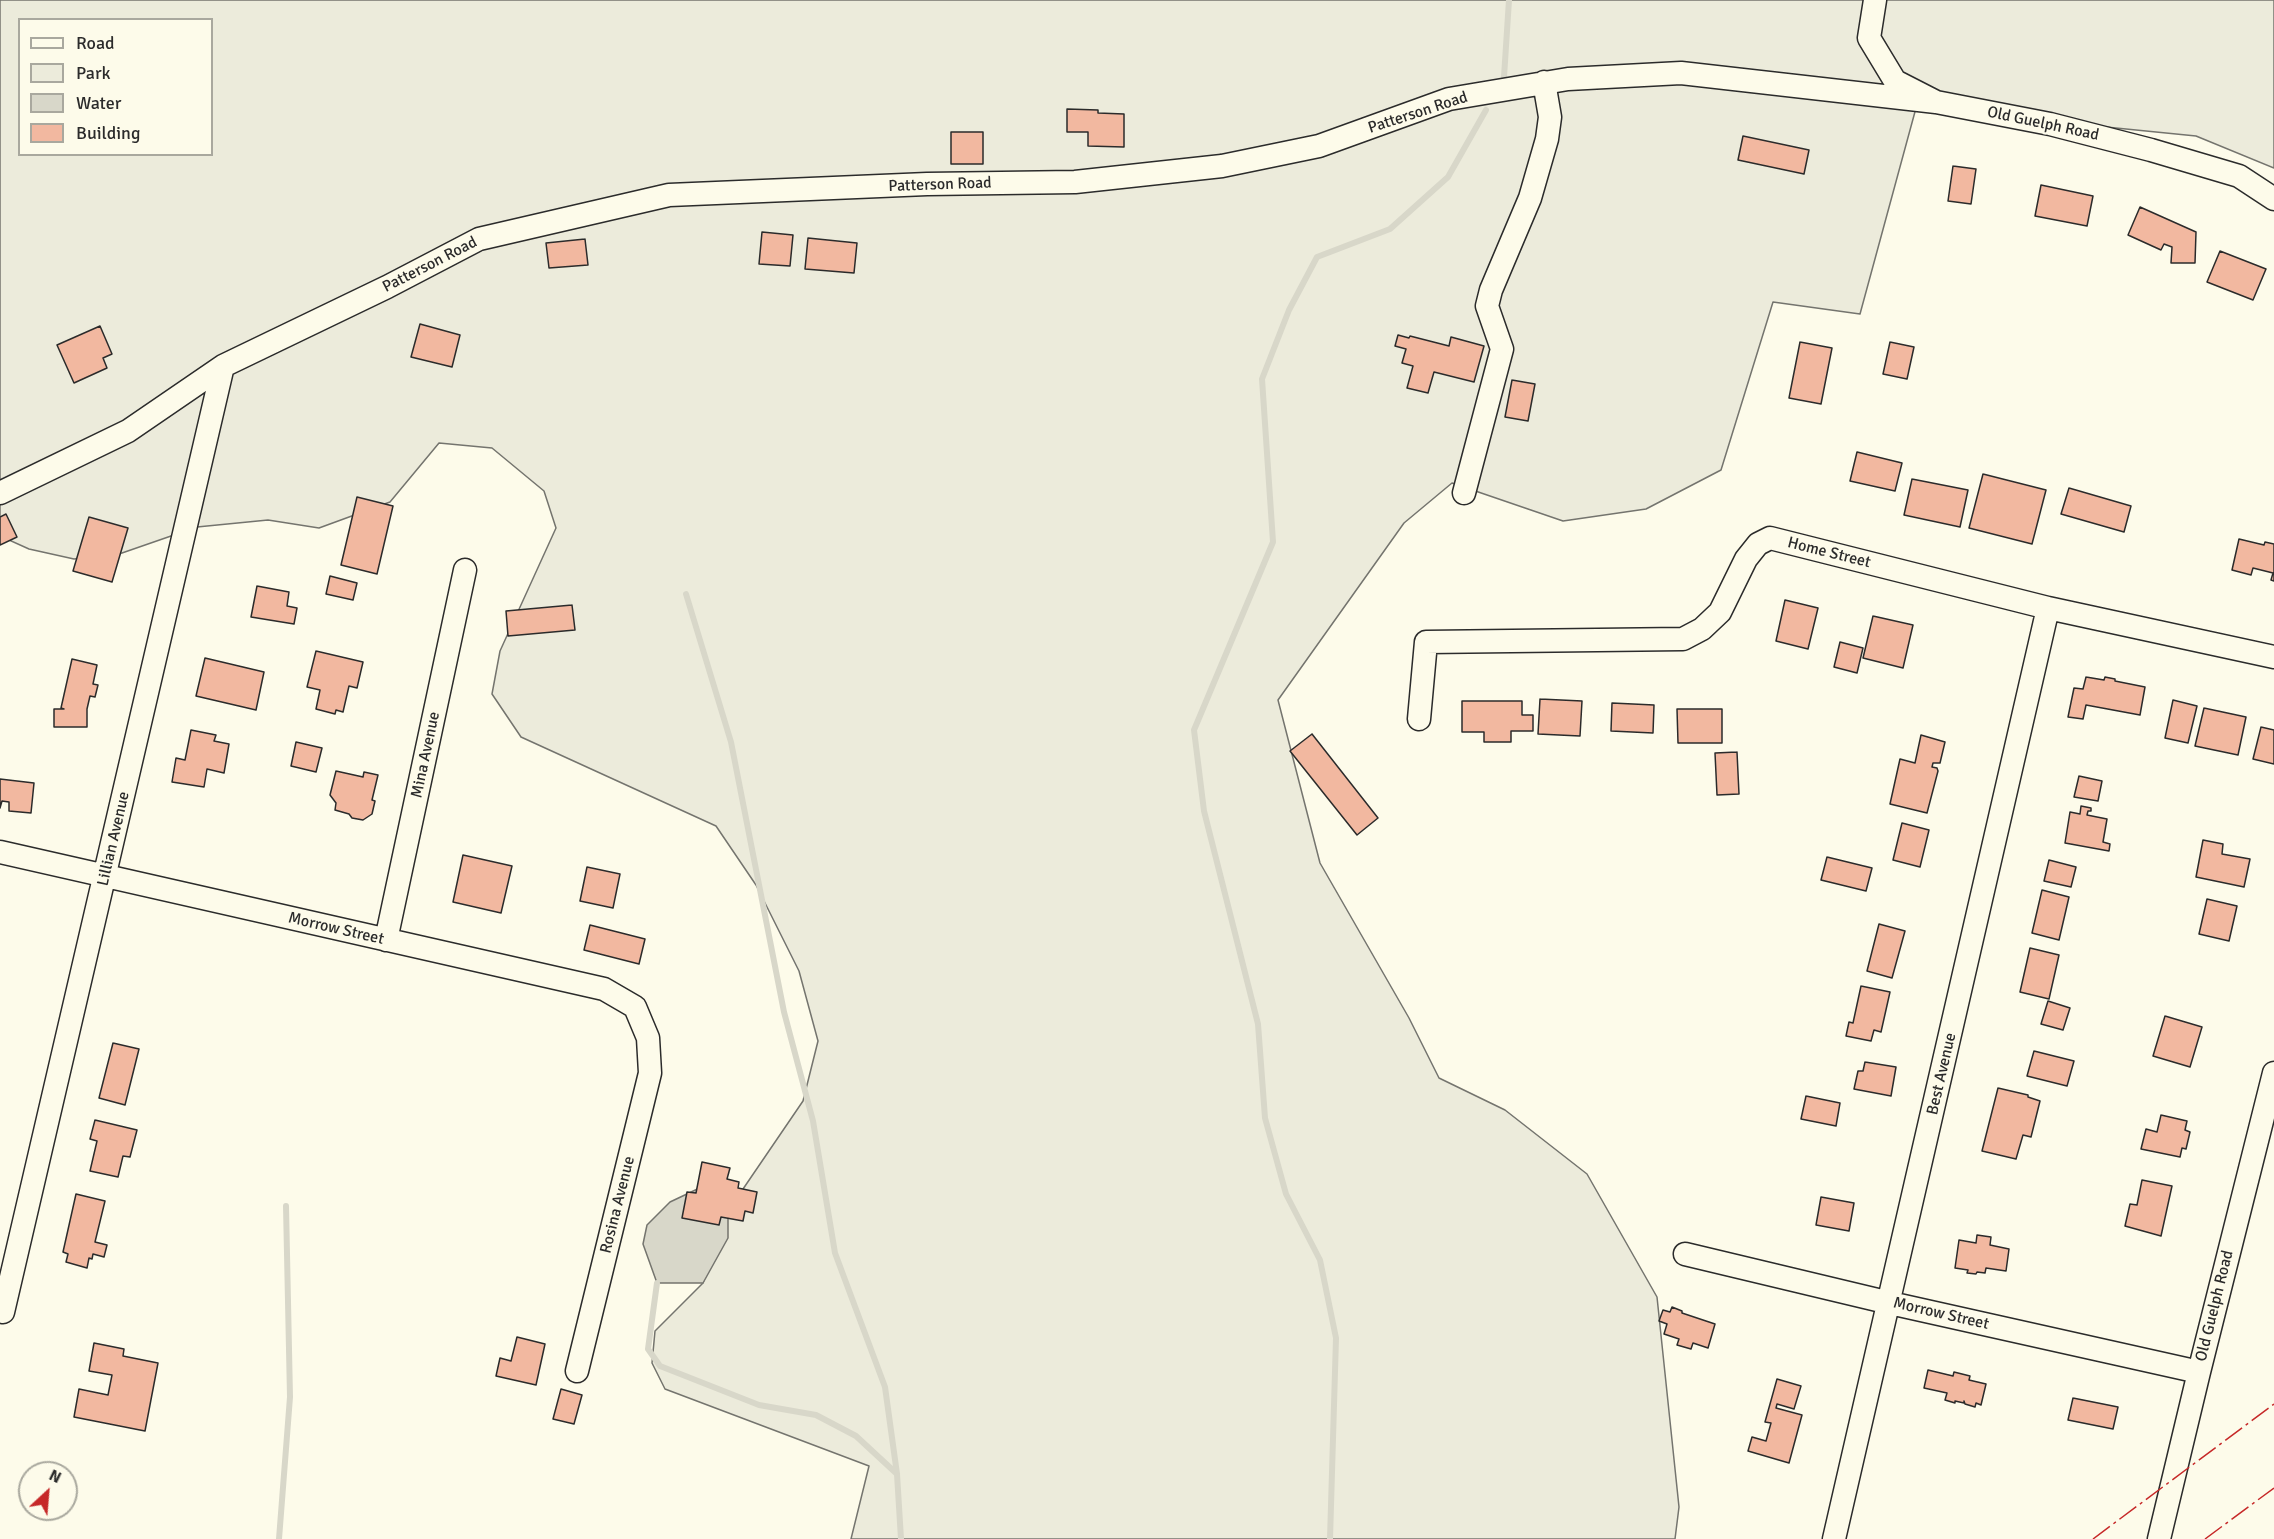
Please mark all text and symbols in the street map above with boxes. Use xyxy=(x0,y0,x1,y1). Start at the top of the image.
legend xyxy=(18,18,213,156)
text: Road xyxy=(76,32,115,54)
text: Park xyxy=(76,62,111,84)
street label: Patterson Road xyxy=(1366,88,1470,138)
text: Water xyxy=(76,92,121,114)
street label: Old Guelph Road xyxy=(1985,103,2101,145)
text: Building xyxy=(76,122,140,144)
street label: Patterson Road xyxy=(888,174,992,196)
street label: Patterson Road xyxy=(380,233,480,297)
street label: Home Street xyxy=(1785,533,1873,573)
street label: Mina Avenue xyxy=(407,710,445,800)
street label: Lillian Avenue xyxy=(94,790,134,888)
street label: Morrow Street xyxy=(286,909,386,949)
street label: Best Avenue xyxy=(1923,1031,1961,1117)
street label: Rosina Avenue xyxy=(597,1154,639,1256)
street label: Old Guelph Road xyxy=(2192,1248,2238,1364)
street label: Morrow Street xyxy=(1891,1294,1991,1334)
north arrow xyxy=(18,1461,78,1521)
text: N xyxy=(46,1465,64,1488)

